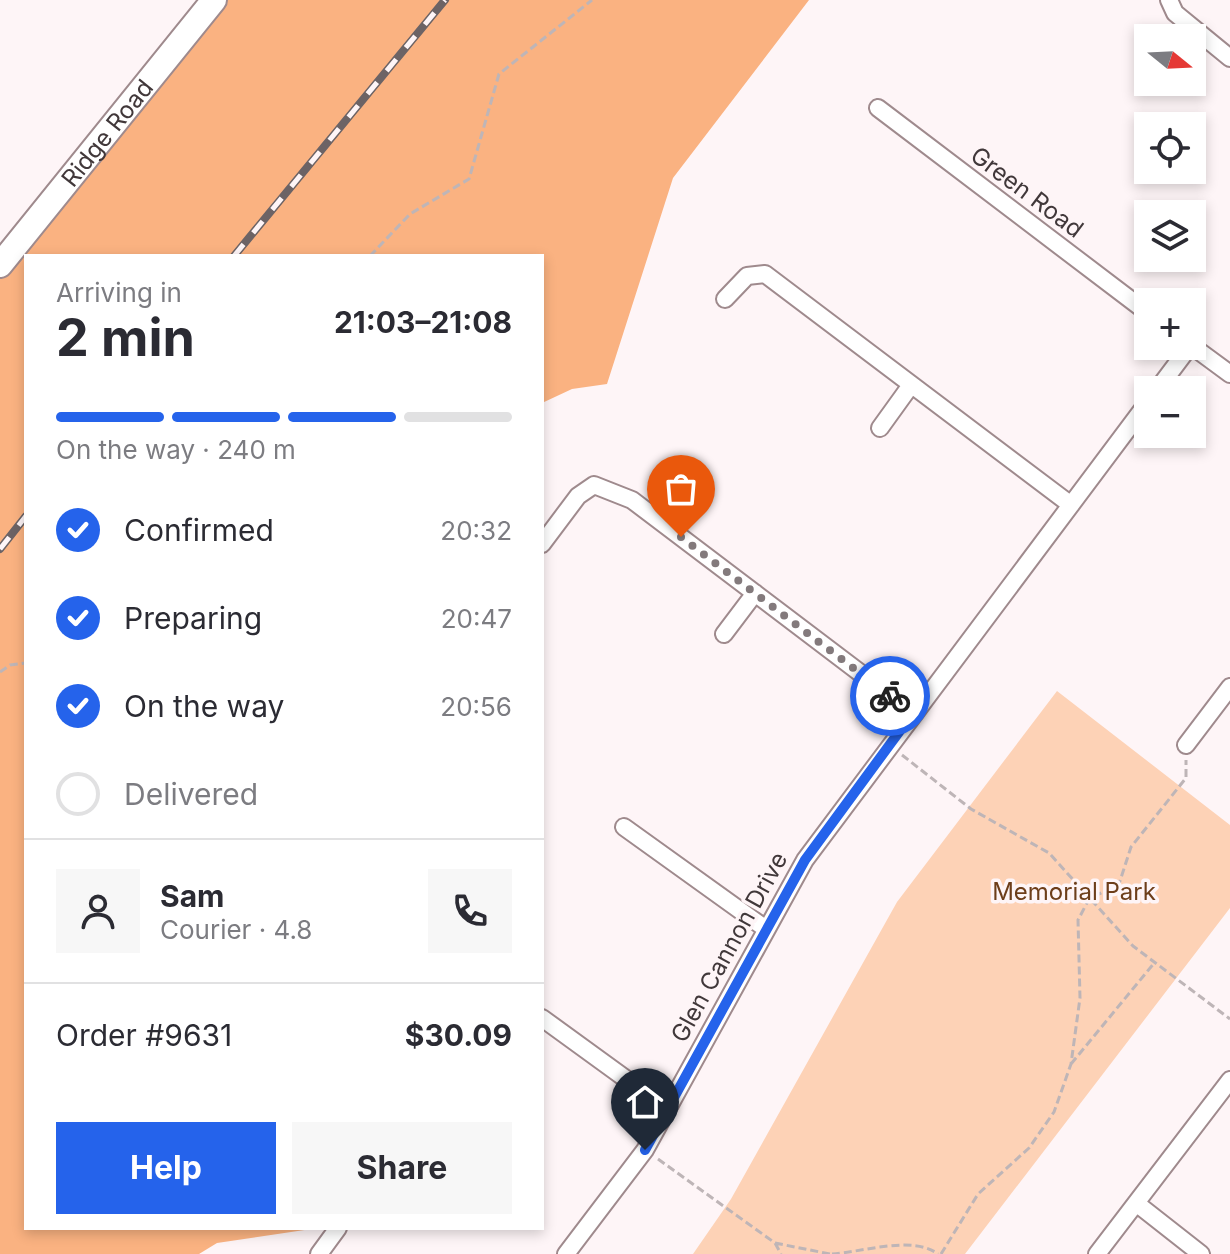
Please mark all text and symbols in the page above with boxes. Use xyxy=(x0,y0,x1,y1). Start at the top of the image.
north arrow xyxy=(1134,24,1206,96)
map controls xyxy=(1134,24,1206,448)
street label: Ridge Road xyxy=(55,73,159,192)
button: locate xyxy=(1134,112,1206,184)
street label: Green Road xyxy=(965,140,1089,244)
button: layers xyxy=(1134,200,1206,272)
text: Arriving in xyxy=(56,277,182,308)
button: + xyxy=(1134,288,1206,360)
text: 21:03–21:08 xyxy=(334,304,512,340)
text: 2 min xyxy=(56,306,195,369)
button: − xyxy=(1134,376,1206,448)
text: On the way · 240 m xyxy=(56,434,296,465)
pin xyxy=(647,455,715,537)
icon: bag xyxy=(659,467,703,511)
icon: check xyxy=(56,508,100,552)
text: Confirmed xyxy=(124,512,274,548)
text: 20:32 xyxy=(440,515,512,546)
icon: check xyxy=(56,596,100,640)
text: Preparing xyxy=(124,600,262,636)
text: 20:47 xyxy=(441,603,512,634)
courier xyxy=(850,656,930,736)
icon: bike xyxy=(868,674,912,718)
icon: check xyxy=(56,684,100,728)
text: On the way xyxy=(124,688,284,724)
text: 20:56 xyxy=(440,691,512,722)
text: Delivered xyxy=(124,776,258,812)
street label: Glen Cannon Drive xyxy=(665,847,793,1047)
button: person xyxy=(56,869,140,953)
button: phone xyxy=(428,869,512,953)
park label: Memorial Park xyxy=(992,877,1156,906)
text: Sam xyxy=(160,878,224,914)
text: Courier · 4.8 xyxy=(160,914,312,945)
text: Order #9631 xyxy=(56,1017,232,1053)
text: $30.09 xyxy=(405,1017,512,1053)
pin xyxy=(611,1068,679,1150)
icon: home xyxy=(623,1080,667,1124)
button: Help xyxy=(56,1122,276,1214)
button: Share xyxy=(292,1122,512,1214)

